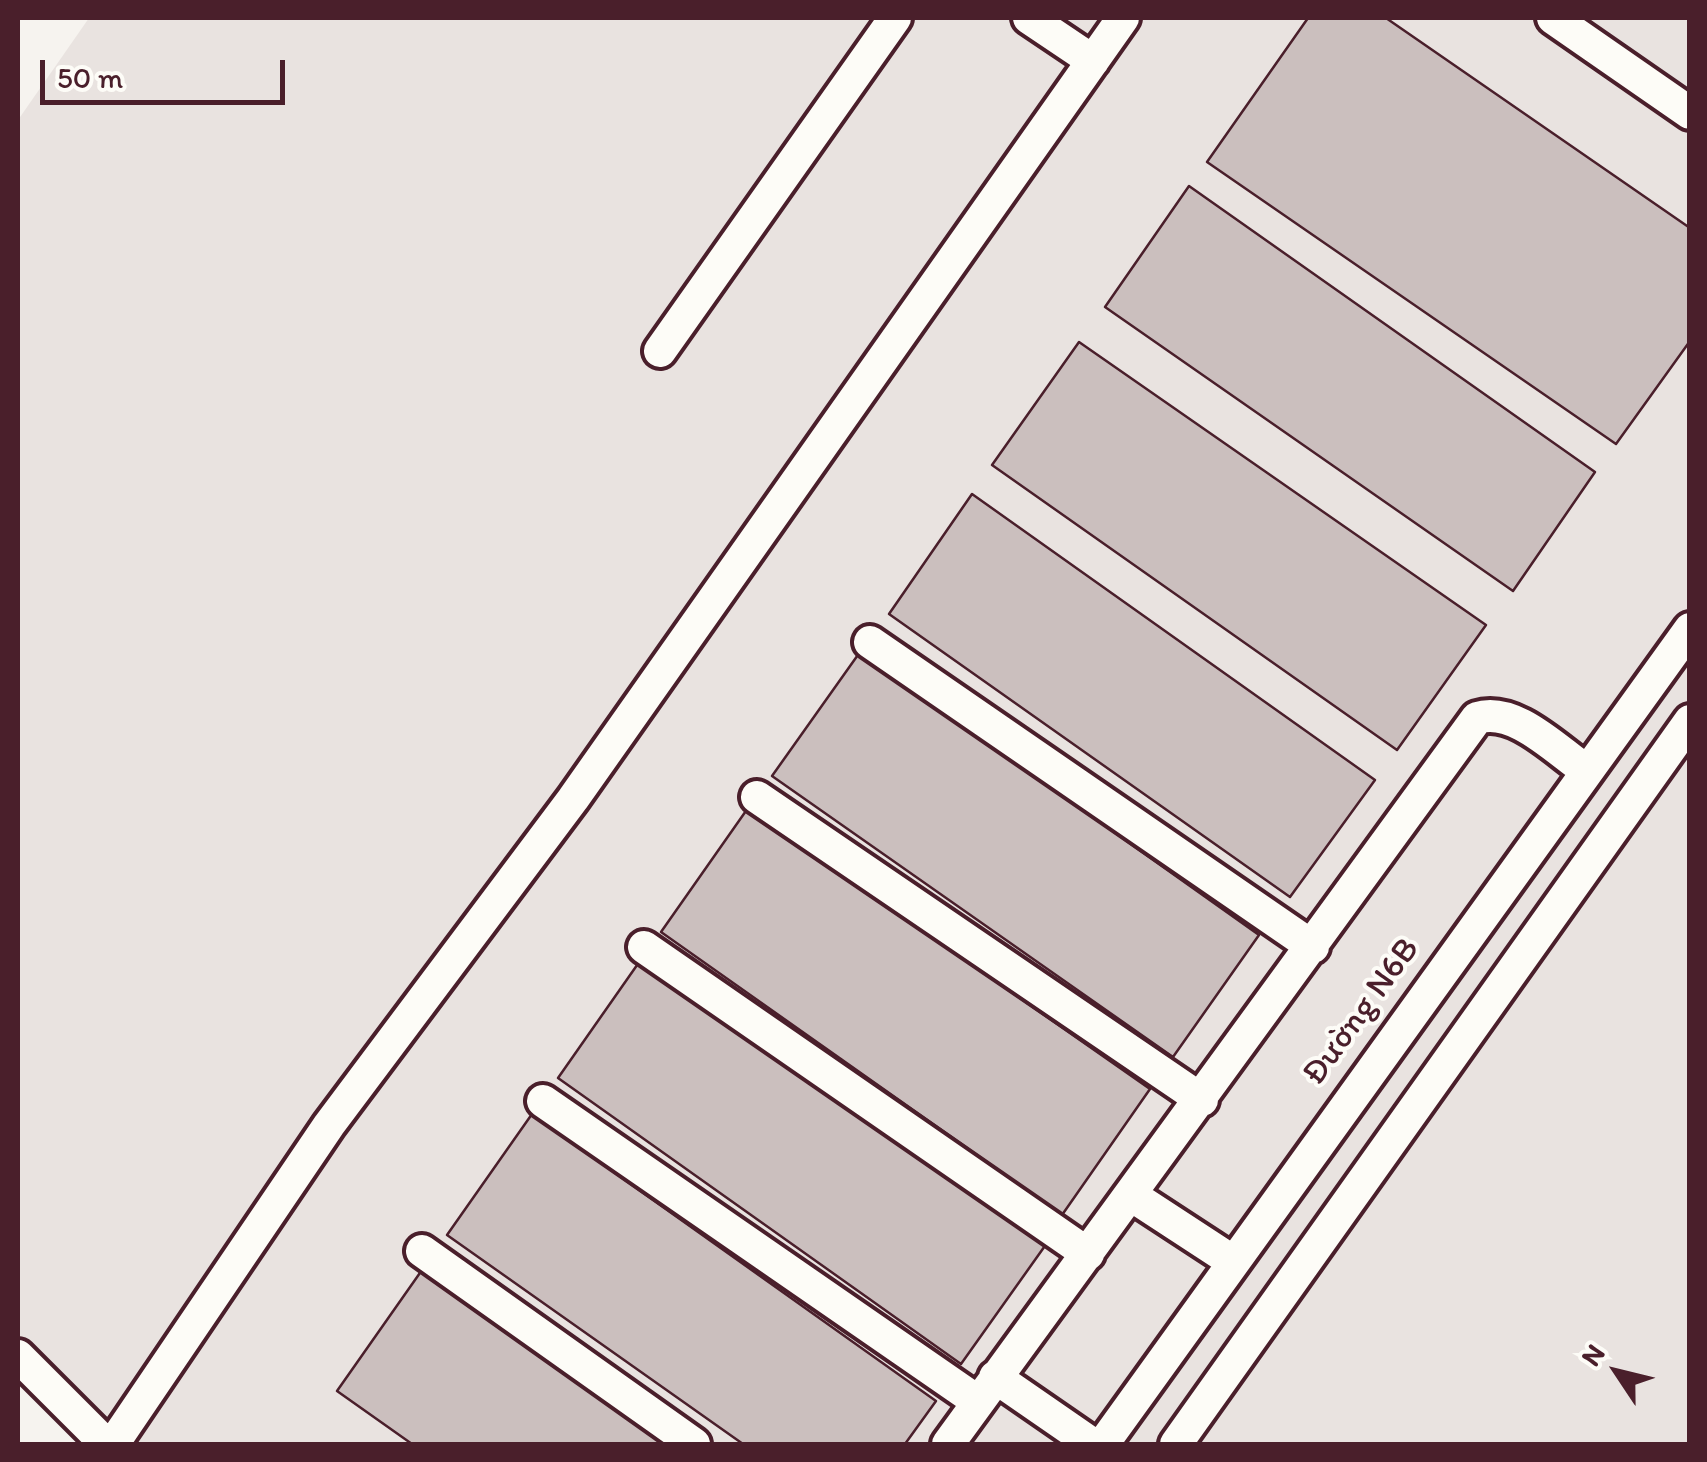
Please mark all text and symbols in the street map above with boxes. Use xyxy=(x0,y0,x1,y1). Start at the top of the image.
scale bar xyxy=(45,40,290,102)
text: 50 m xyxy=(57,59,123,96)
street label: Đường N6B xyxy=(1294,930,1430,1094)
north arrow xyxy=(1567,1322,1667,1422)
text: N xyxy=(1573,1337,1612,1372)

